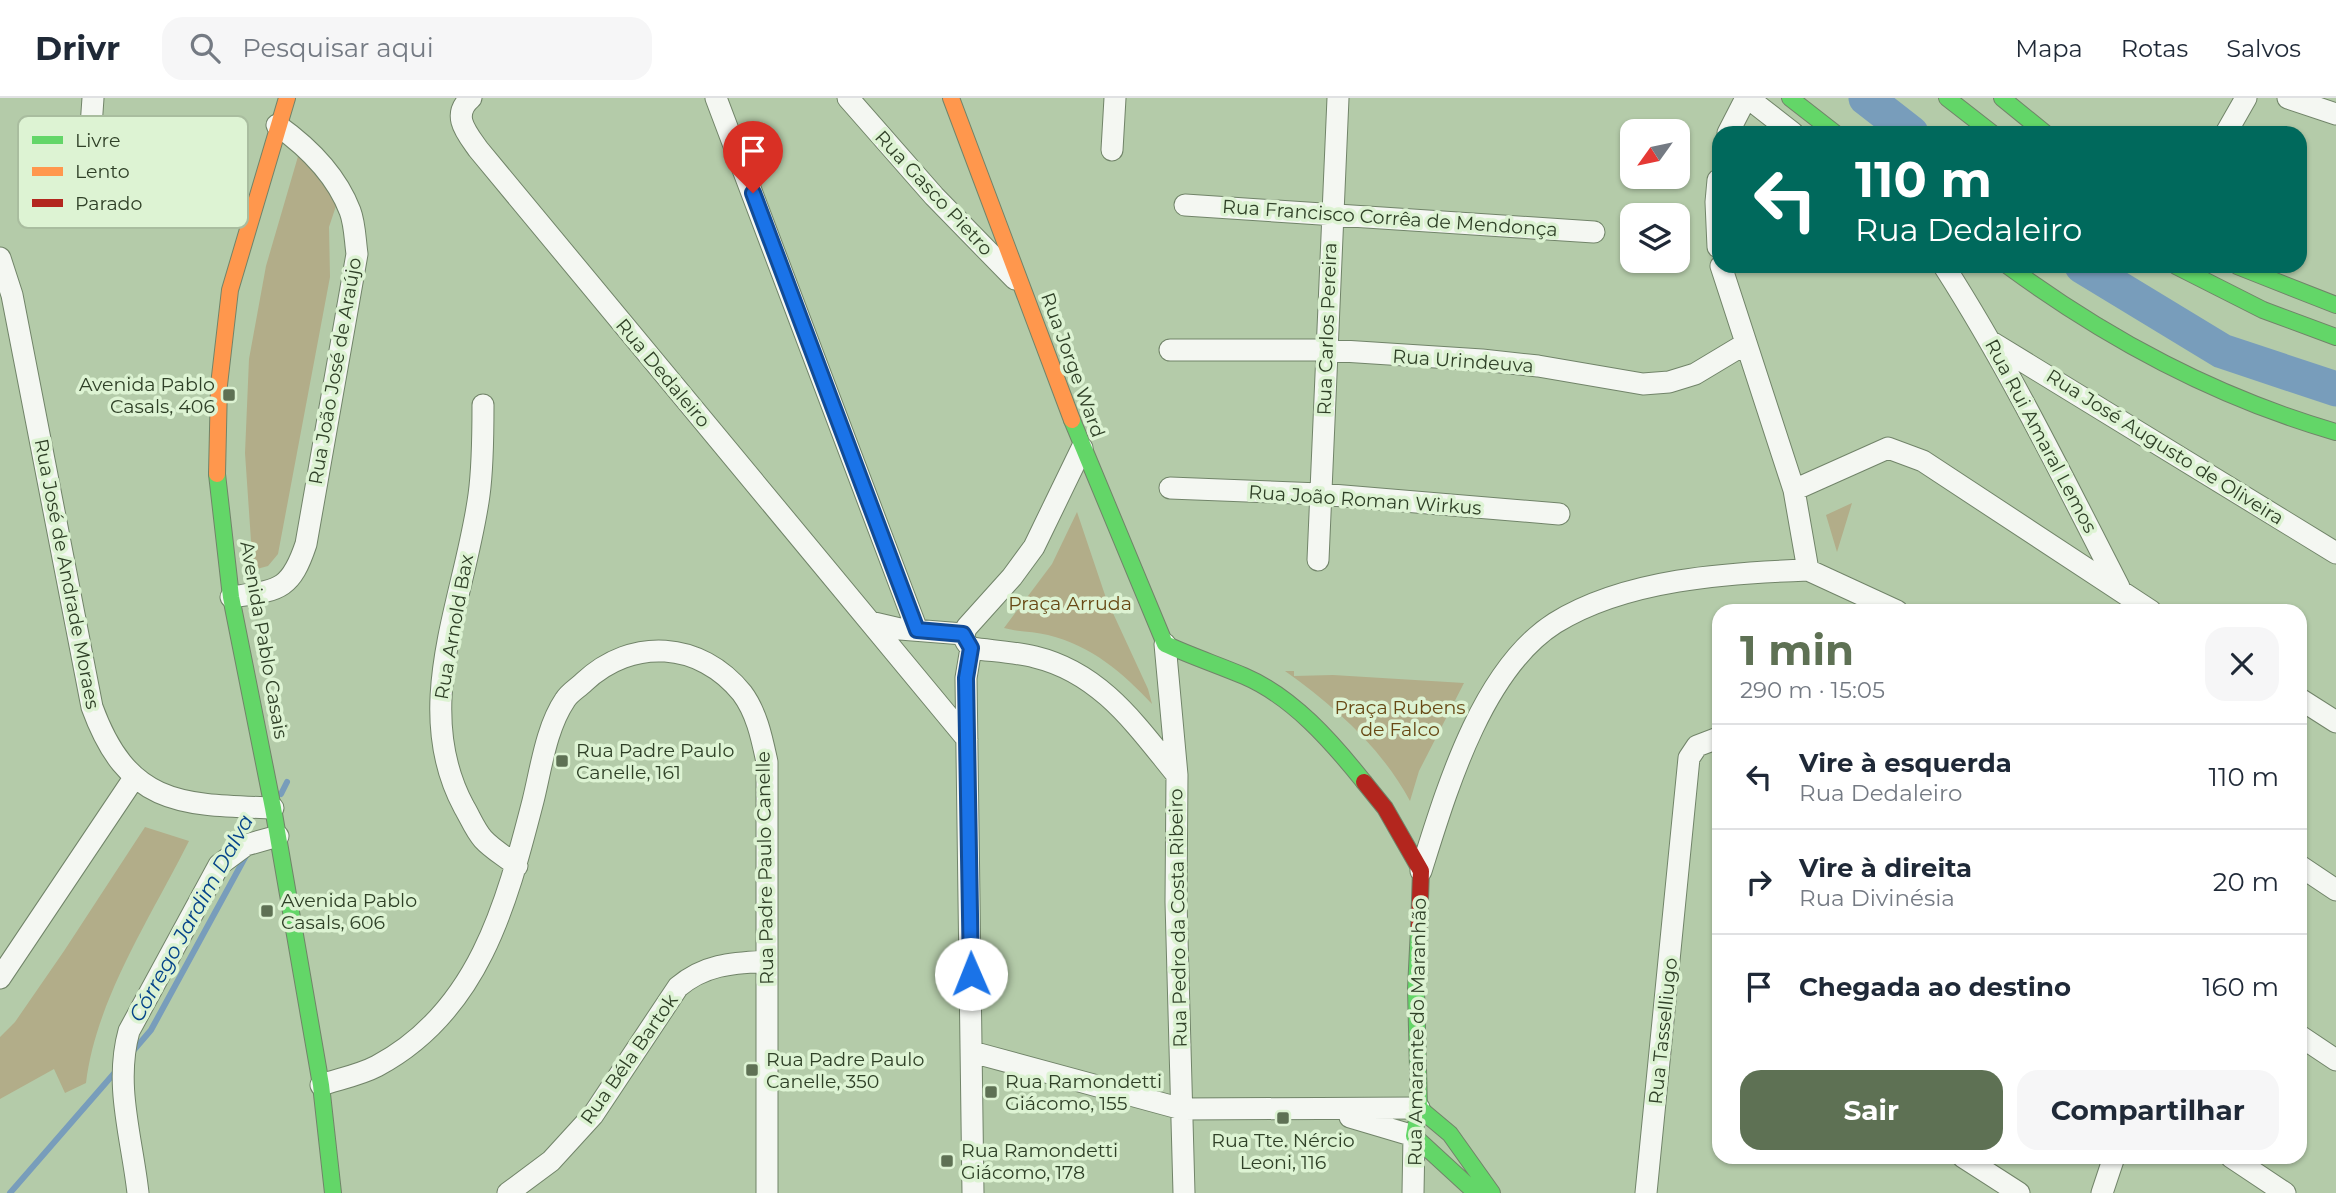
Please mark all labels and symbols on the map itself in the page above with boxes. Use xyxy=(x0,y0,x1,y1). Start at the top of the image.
legend xyxy=(18,116,248,228)
north arrow xyxy=(1620,119,1690,189)
pin xyxy=(723,121,783,193)
street label: Rua Gasco Pietro xyxy=(870,126,998,260)
text: Livre xyxy=(75,129,120,152)
text: Lento xyxy=(75,160,130,183)
text: Parado xyxy=(75,192,143,215)
street label: Rua Francisco Corrêa de Mendonça xyxy=(1221,195,1559,241)
street label: Rua Carlos Pereira xyxy=(1312,242,1342,416)
street label: Rua João José de Araújo xyxy=(304,256,366,486)
street label: Rua Jorge Ward xyxy=(1036,289,1110,441)
street label: Rua Dedaleiro xyxy=(611,314,715,432)
street label: Rua Rui Amaral Lemos xyxy=(1980,335,2102,537)
street label: Rua Urindeuva xyxy=(1392,345,1534,377)
street label: Rua José Augusto de Oliveira xyxy=(2042,364,2288,530)
place label: Avenida Pablo Casals, 406 xyxy=(79,373,215,418)
marker: Avenida Pablo Casals, 406 xyxy=(221,387,237,403)
street label: Rua José de Andrade Moraes xyxy=(29,437,105,711)
street label: Rua João Roman Wirkus xyxy=(1248,480,1482,520)
street label: Avenida Pablo Casais xyxy=(235,539,293,741)
street label: Rua Arnold Bax xyxy=(430,553,478,701)
park label: Praça Arruda xyxy=(1008,592,1132,615)
park label: Praça Rubens de Falco xyxy=(1334,696,1466,741)
place label: Rua Padre Paulo Canelle, 161 xyxy=(576,739,734,784)
street label: Rua Padre Paulo Canelle xyxy=(751,751,779,985)
marker: Rua Padre Paulo Canelle, 161 xyxy=(554,753,570,769)
street label: Rua Pedro da Costa Ribeiro xyxy=(1164,788,1192,1048)
water label: Córrego Jardim Dalva xyxy=(124,810,258,1026)
place label: Avenida Pablo Casals, 606 xyxy=(281,889,417,934)
street label: Rua Amarante do Maranhão xyxy=(1403,898,1431,1166)
marker: Avenida Pablo Casals, 606 xyxy=(259,903,275,919)
position arrow xyxy=(934,937,1008,1011)
street label: Rua Tasselliugo xyxy=(1644,956,1682,1105)
street label: Rua Béla Bartok xyxy=(575,989,683,1129)
place label: Rua Padre Paulo Canelle, 350 xyxy=(766,1048,924,1093)
marker: Rua Padre Paulo Canelle, 350 xyxy=(744,1062,760,1078)
place label: Rua Ramondetti Giácomo, 155 xyxy=(1005,1070,1162,1115)
marker: Rua Ramondetti Giácomo, 155 xyxy=(983,1084,999,1100)
marker: Rua Tte. Nércio Leoni, 116 xyxy=(1275,1110,1291,1126)
place label: Rua Tte. Nércio Leoni, 116 xyxy=(1211,1129,1355,1174)
place label: Rua Ramondetti Giácomo, 178 xyxy=(961,1139,1118,1184)
marker: Rua Ramondetti Giácomo, 178 xyxy=(939,1153,955,1169)

